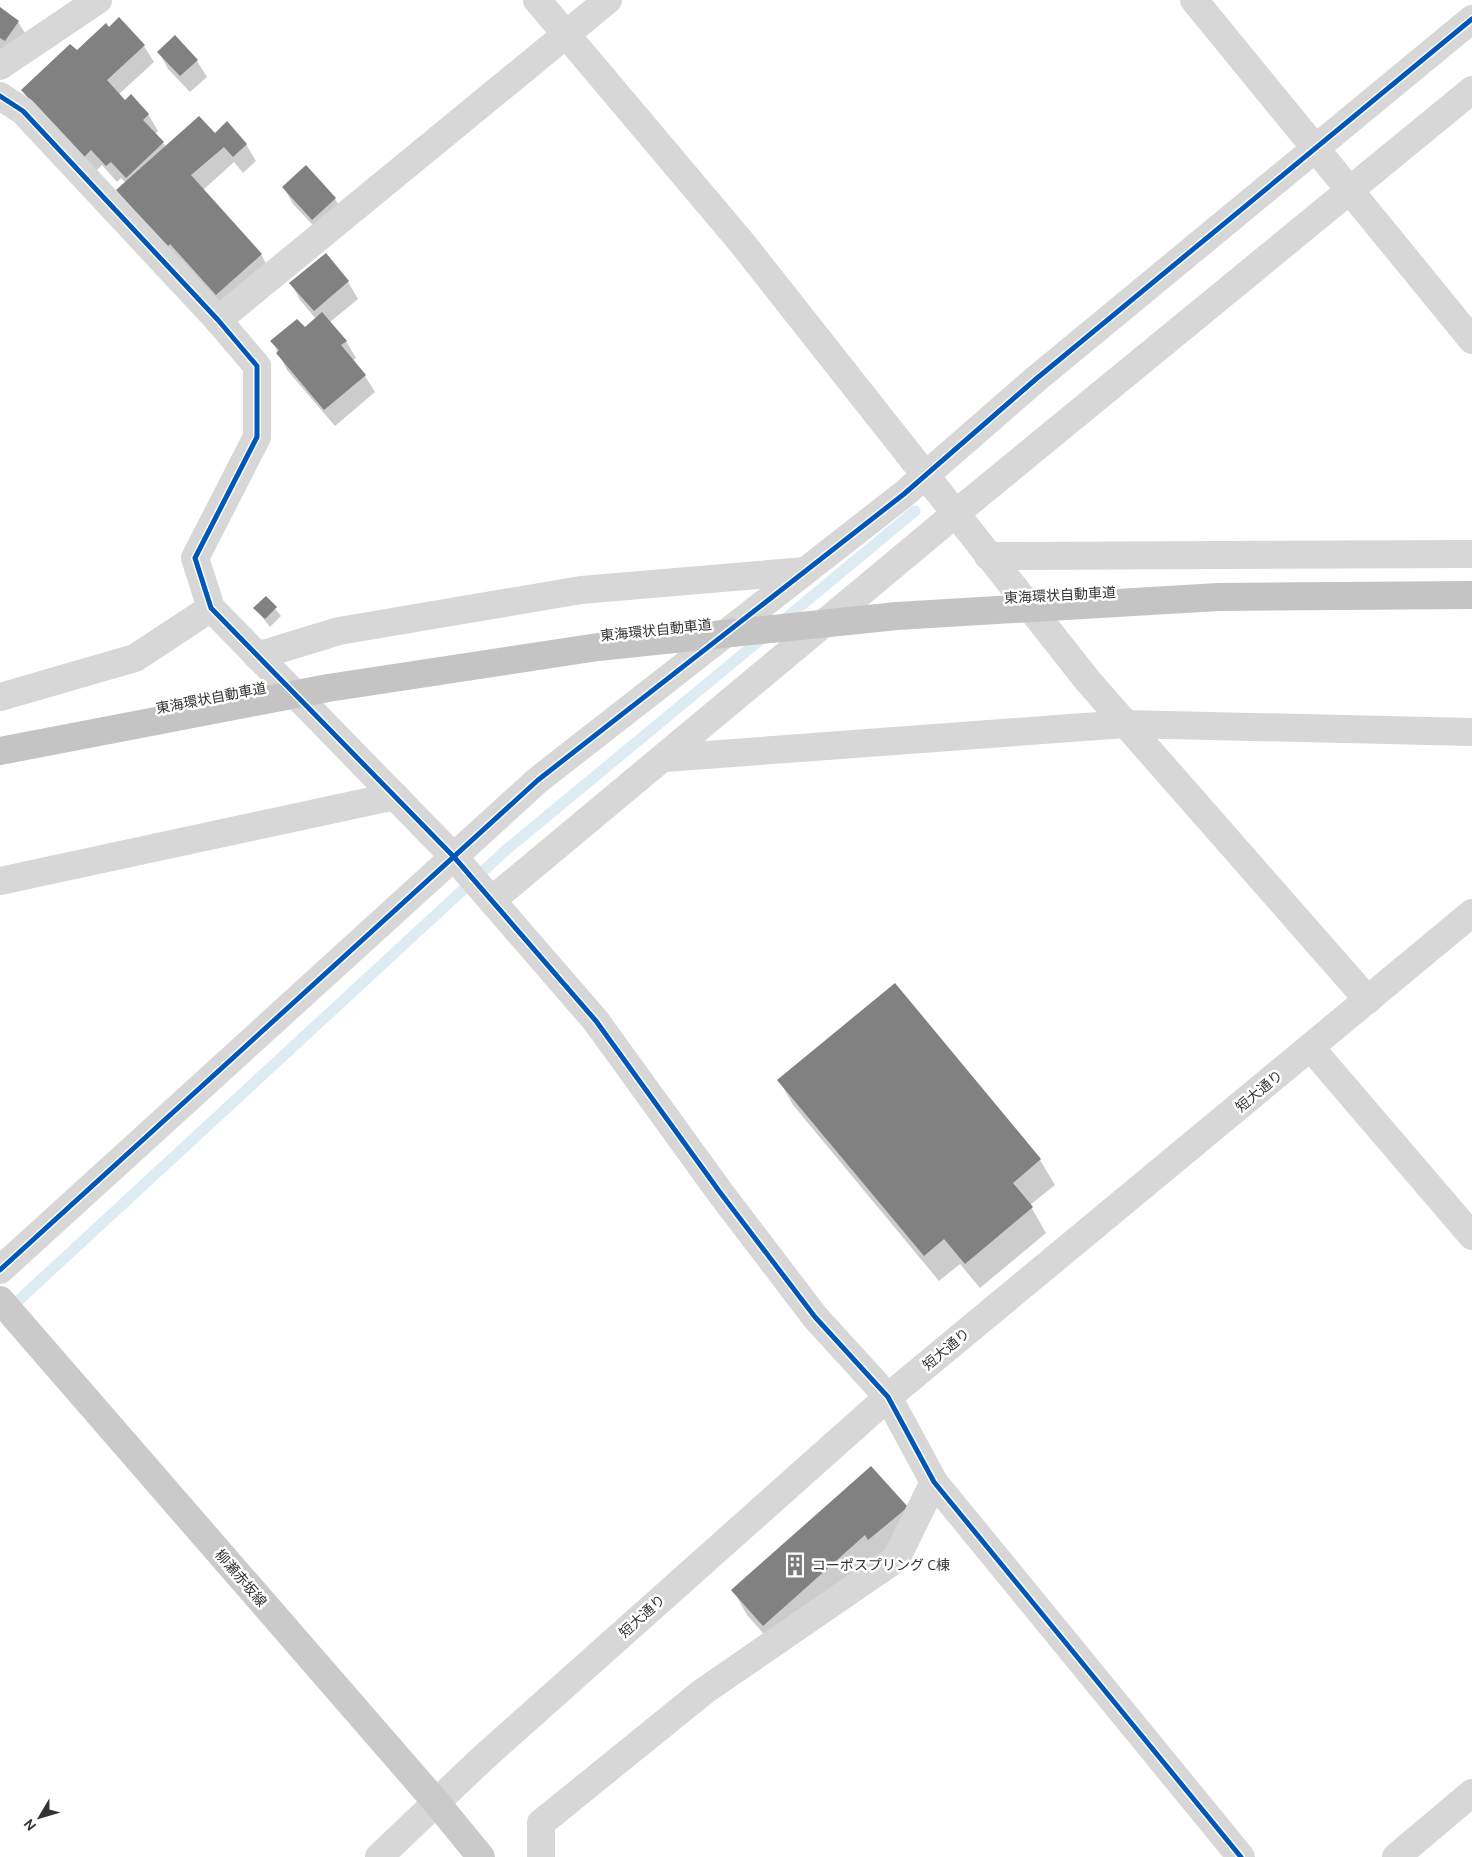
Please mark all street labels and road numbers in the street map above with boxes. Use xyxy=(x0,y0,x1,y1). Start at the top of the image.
street label: 東海環状自動車道 xyxy=(1004,584,1116,606)
street label: 東海環状自動車道 xyxy=(599,616,713,644)
street label: 東海環状自動車道 xyxy=(155,679,267,717)
street label: 短大通り xyxy=(1232,1067,1286,1115)
street label: 短大通り xyxy=(919,1325,973,1373)
street label: 柳瀬赤坂線 xyxy=(212,1546,270,1610)
street label: 短大通り xyxy=(616,1591,668,1641)

